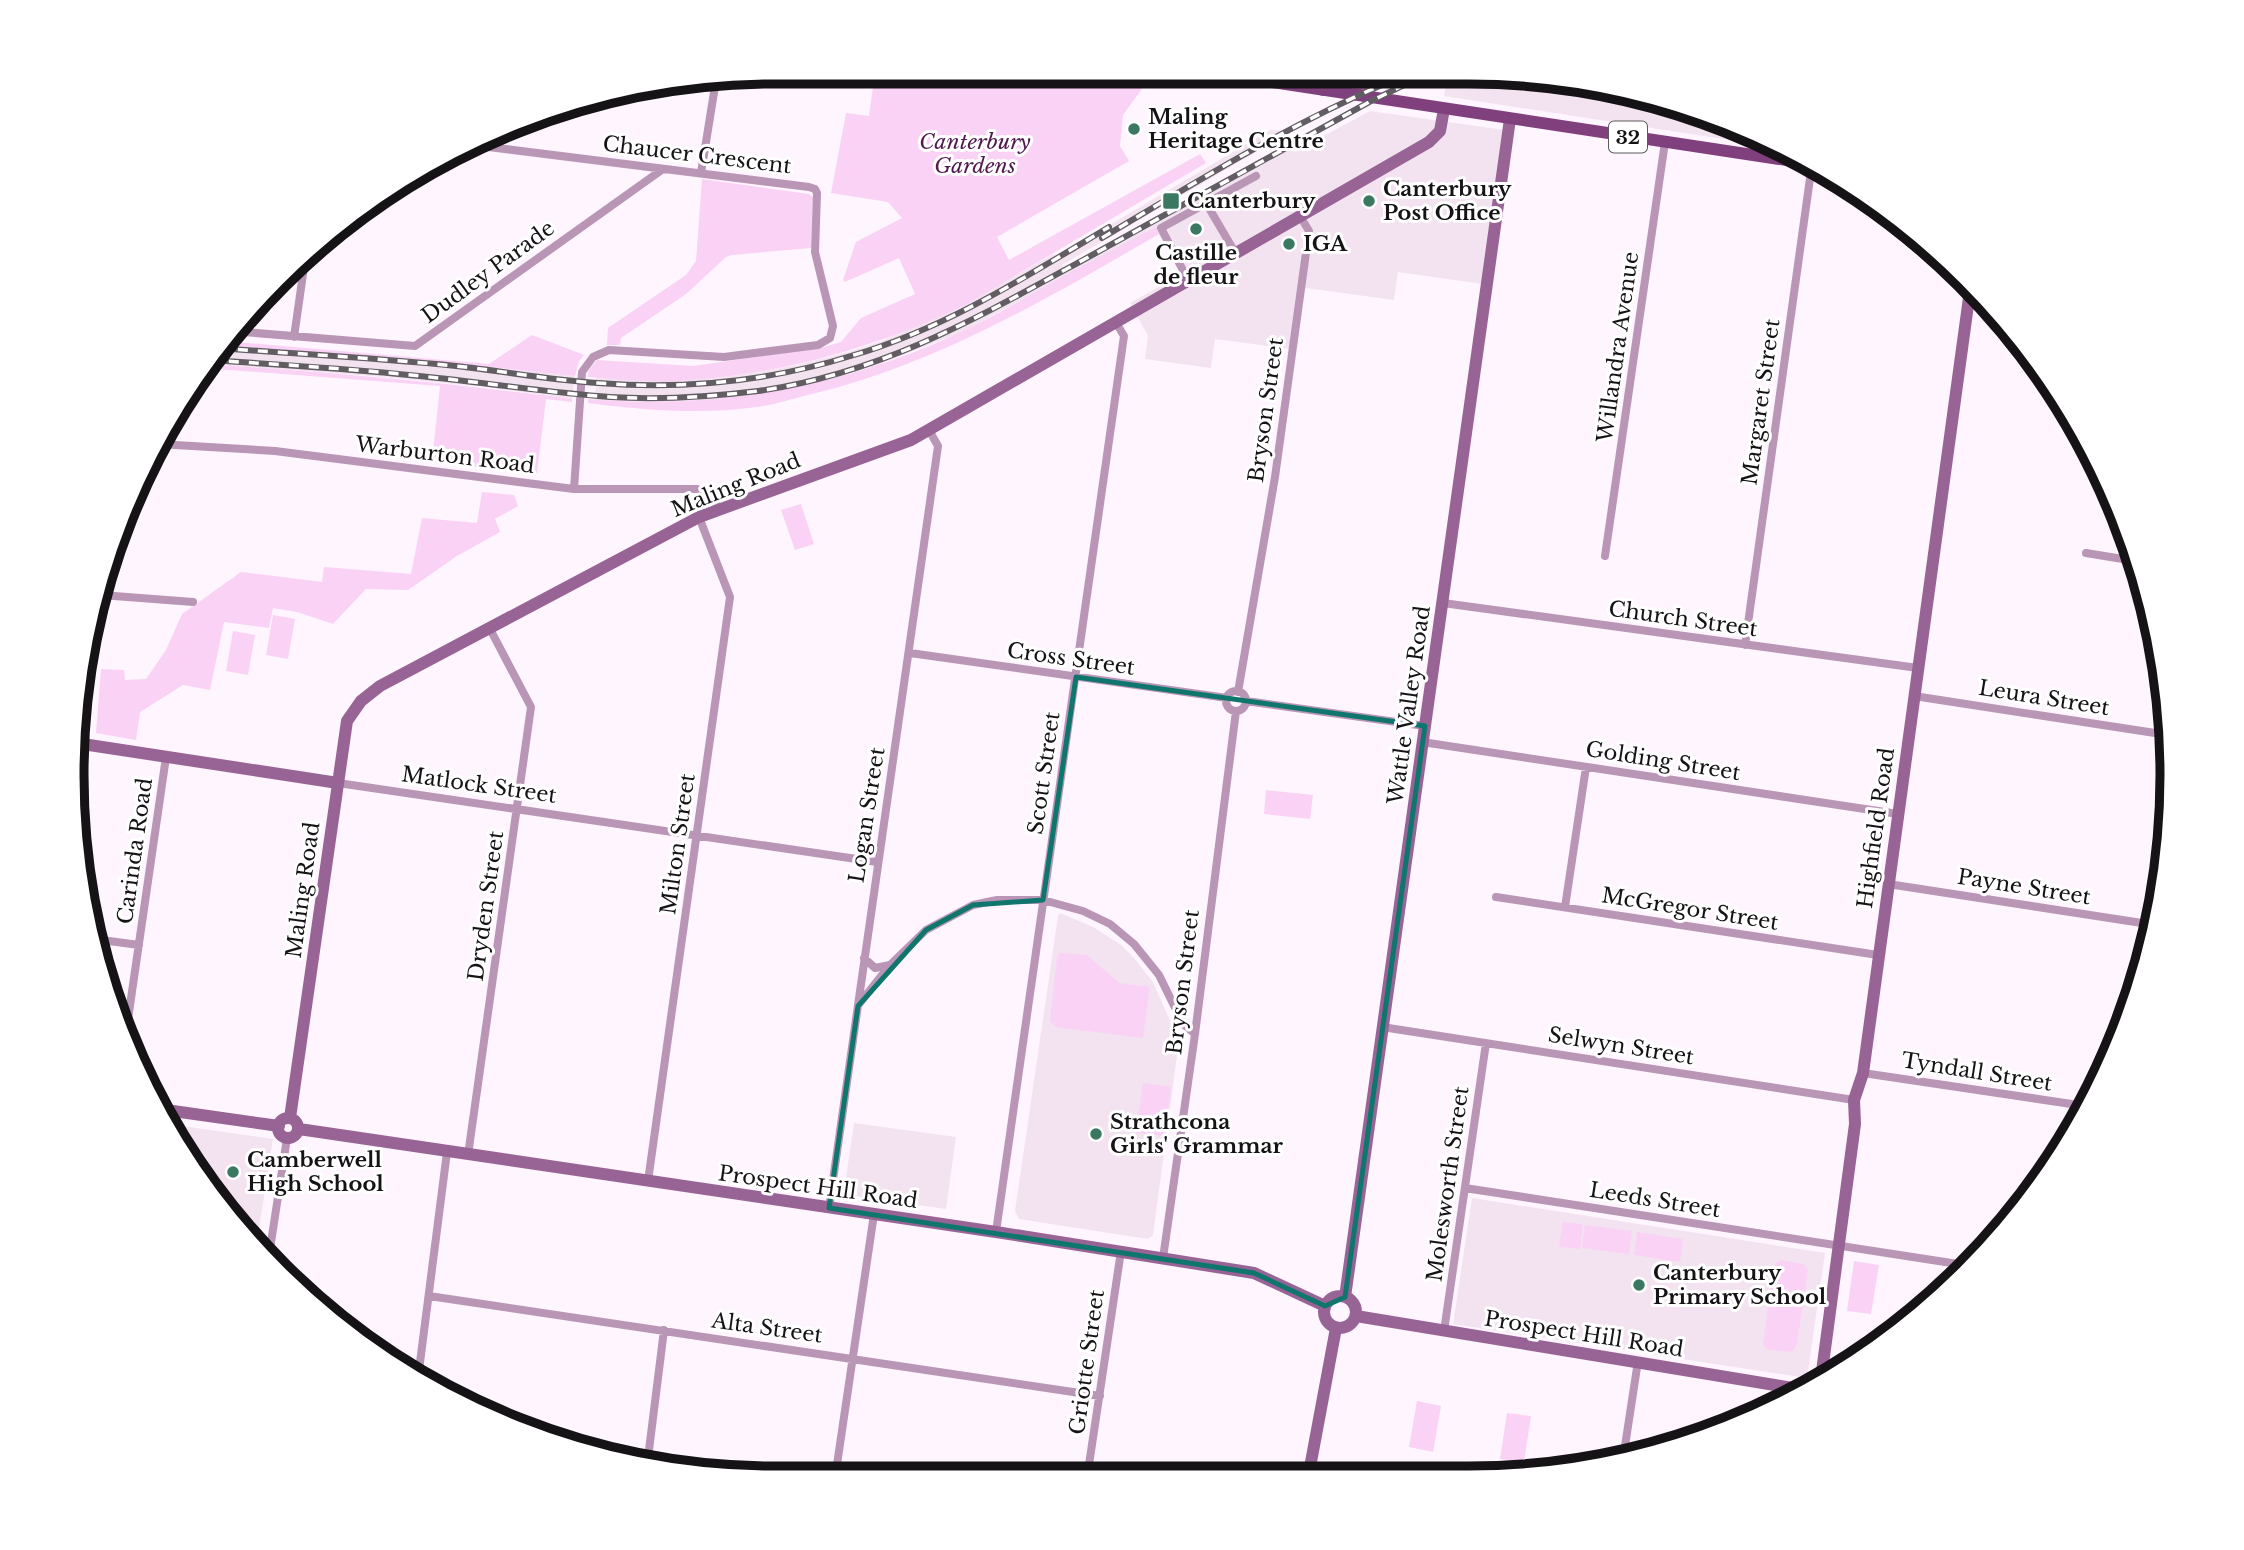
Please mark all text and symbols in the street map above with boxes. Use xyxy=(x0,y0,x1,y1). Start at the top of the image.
place label: Maling Heritage Centre xyxy=(1148,104,1324,154)
marker: Maling Heritage Centre xyxy=(1126,121,1142,137)
road number: 32 xyxy=(1609,122,1647,153)
park label: Canterbury Gardens xyxy=(919,129,1031,179)
street label: Chaucer Crescent xyxy=(601,131,793,179)
place label: Canterbury Post Office xyxy=(1383,176,1512,226)
place label: Canterbury xyxy=(1187,188,1316,214)
marker: Canterbury xyxy=(1161,191,1181,211)
marker: Canterbury Post Office xyxy=(1361,193,1377,209)
street label: Dudley Parade xyxy=(416,215,560,329)
marker: Castille de fleur xyxy=(1188,221,1204,237)
place label: IGA xyxy=(1303,231,1348,257)
marker: IGA xyxy=(1281,236,1297,252)
place label: Castille de fleur xyxy=(1154,240,1239,290)
street label: Willandra Avenue xyxy=(1592,250,1644,445)
street label: Margaret Street xyxy=(1736,317,1786,487)
street label: Bryson Street xyxy=(1243,336,1289,484)
street label: Warburton Road xyxy=(353,431,536,479)
street label: Maling Road xyxy=(668,447,804,523)
street label: Church Street xyxy=(1607,596,1759,642)
street label: Wattle Valley Road xyxy=(1382,604,1436,807)
street label: Cross Street xyxy=(1006,637,1137,681)
street label: Leura Street xyxy=(1977,675,2111,721)
street label: Scott Street xyxy=(1023,710,1065,836)
street label: Golding Street xyxy=(1584,736,1742,786)
street label: Logan Street xyxy=(843,745,891,885)
street label: Highfield Road xyxy=(1852,746,1900,910)
street label: Matlock Street xyxy=(400,761,558,809)
street label: Milton Street xyxy=(655,772,701,916)
street label: Carinda Road xyxy=(112,776,158,926)
street label: Maling Road xyxy=(281,820,325,960)
street label: Dryden Street xyxy=(463,829,509,983)
street label: Payne Street xyxy=(1956,864,2093,910)
street label: McGregor Street xyxy=(1600,882,1780,936)
street label: Bryson Street xyxy=(1161,908,1205,1056)
street label: Selwyn Street xyxy=(1546,1022,1696,1070)
street label: Tyndall Street xyxy=(1900,1047,2054,1097)
street label: Molesworth Street xyxy=(1421,1085,1475,1283)
place label: Strathcona Girls' Grammar xyxy=(1110,1109,1284,1159)
marker: Strathcona Girls' Grammar xyxy=(1088,1126,1104,1142)
place label: Camberwell High School xyxy=(247,1147,384,1197)
street label: Prospect Hill Road xyxy=(717,1160,919,1214)
marker: Camberwell High School xyxy=(225,1164,241,1180)
street label: Leeds Street xyxy=(1588,1177,1722,1223)
place label: Canterbury Primary School xyxy=(1653,1260,1827,1310)
marker: Canterbury Primary School xyxy=(1631,1277,1647,1293)
street label: Griotte Street xyxy=(1064,1288,1110,1436)
street label: Prospect Hill Road xyxy=(1483,1305,1685,1363)
street label: Alta Street xyxy=(709,1307,824,1349)

